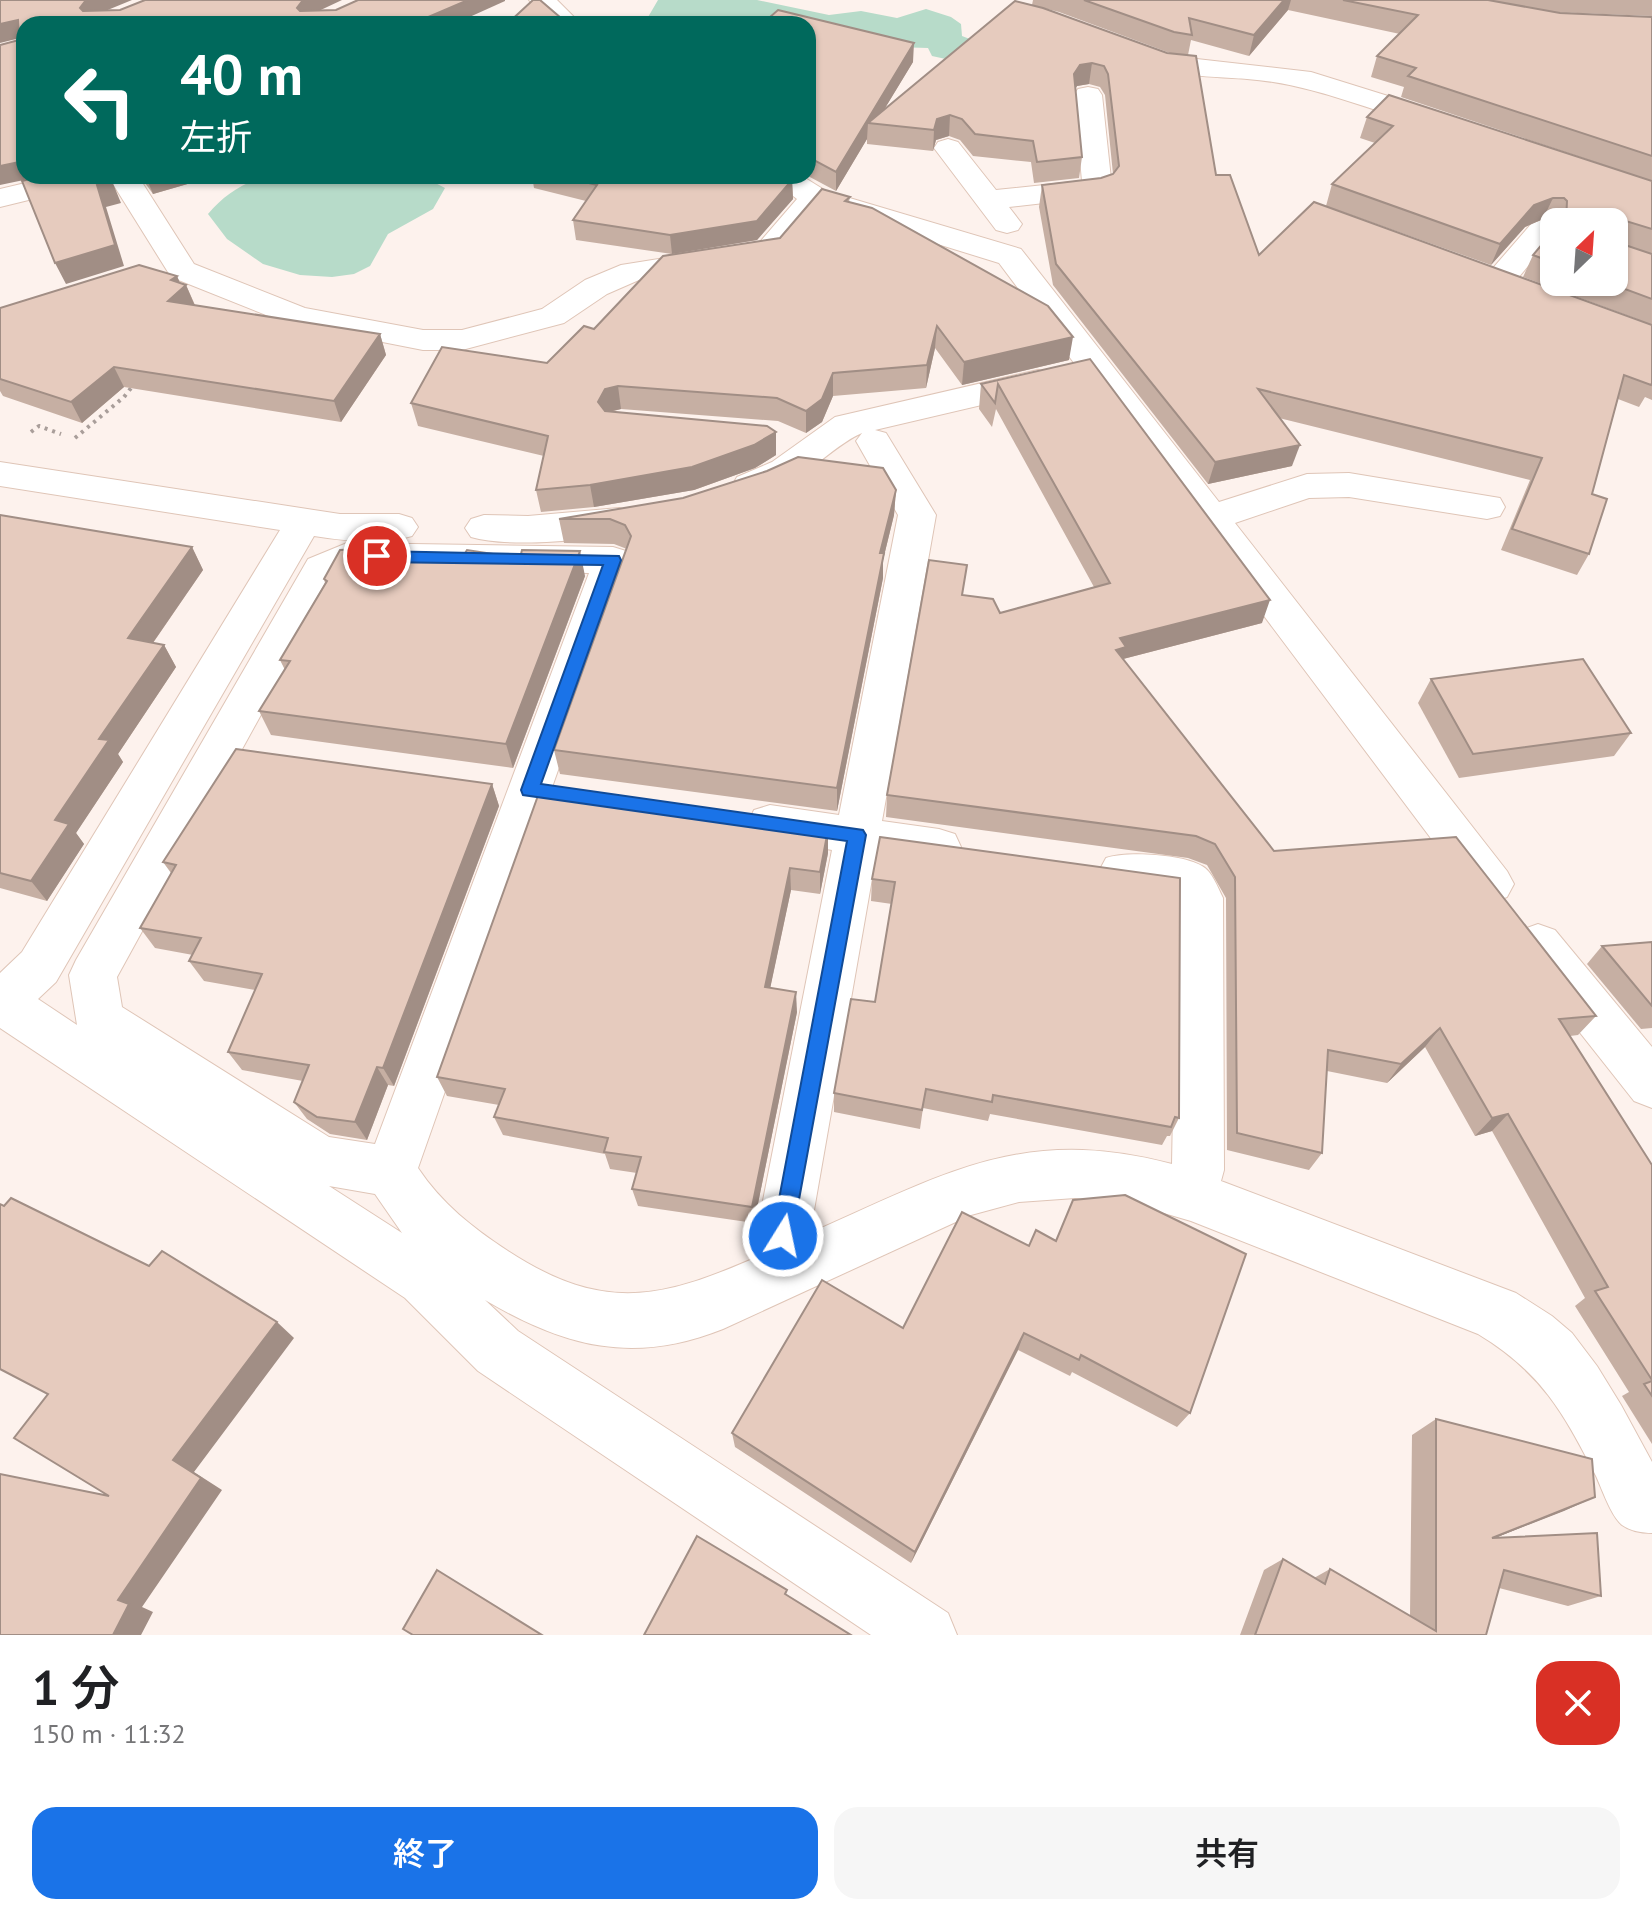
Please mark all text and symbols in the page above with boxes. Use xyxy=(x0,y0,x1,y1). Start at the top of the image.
text: 40 m xyxy=(180,38,303,110)
icon: left xyxy=(48,48,152,152)
text: 左折 xyxy=(180,113,252,160)
north arrow xyxy=(1540,208,1628,296)
map controls xyxy=(1540,208,1628,296)
pin xyxy=(343,522,411,590)
icon: arrive xyxy=(355,534,399,578)
position arrow xyxy=(741,1194,825,1278)
text: 1 分 xyxy=(32,1656,119,1718)
button: close xyxy=(1536,1661,1620,1745)
text: 150 m · 11:32 xyxy=(32,1717,186,1750)
button: 終了 xyxy=(32,1807,818,1899)
button: 共有 xyxy=(834,1807,1620,1899)

